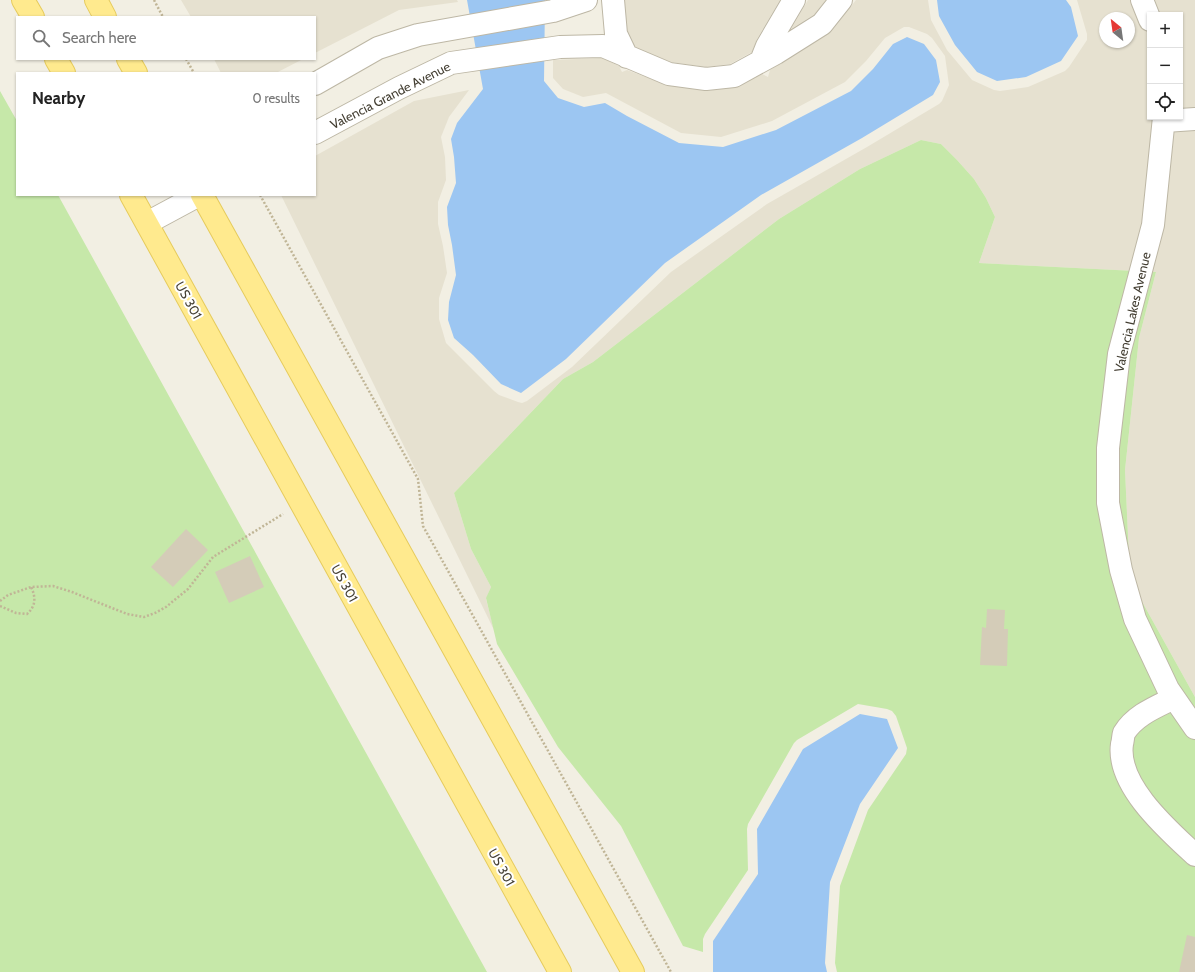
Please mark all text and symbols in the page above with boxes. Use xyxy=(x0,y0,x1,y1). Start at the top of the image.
north arrow xyxy=(1099,12,1135,48)
map controls xyxy=(1147,12,1183,120)
button: + xyxy=(1147,12,1183,48)
search box xyxy=(16,16,316,60)
icon: search xyxy=(30,27,52,49)
text: Search here xyxy=(62,29,137,47)
button: − xyxy=(1147,48,1183,84)
street label: Valencia Grande Avenue xyxy=(327,58,453,132)
button: locate xyxy=(1147,84,1183,120)
text: Nearby xyxy=(32,88,85,108)
text: 0 results xyxy=(252,90,300,106)
street label: Valencia Lakes Avenue xyxy=(1110,250,1154,374)
street label: US 301 xyxy=(172,279,206,321)
street label: US 301 xyxy=(328,562,362,604)
street label: US 301 xyxy=(485,846,519,888)

